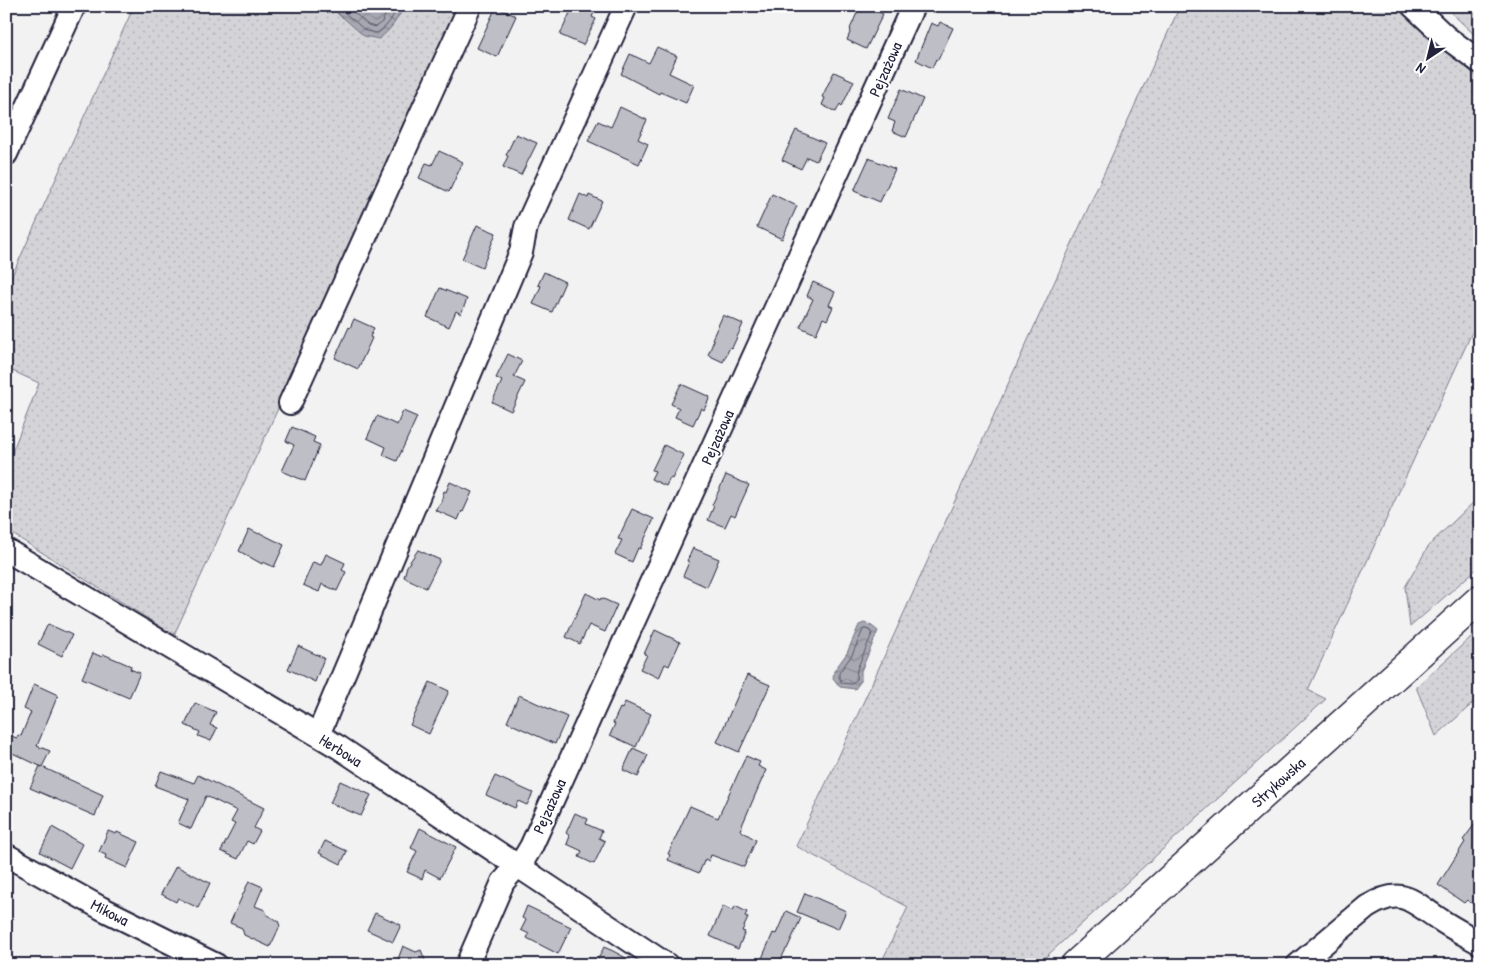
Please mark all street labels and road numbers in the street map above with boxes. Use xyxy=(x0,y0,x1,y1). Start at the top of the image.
street label: Pejzażowa xyxy=(863,38,907,100)
street label: Pejzażowa xyxy=(695,406,739,468)
street label: Herbowa xyxy=(315,728,367,772)
street label: Strykowska xyxy=(1246,752,1310,812)
street label: Pejzażowa xyxy=(527,775,571,837)
street label: Mikowa xyxy=(87,893,133,931)

